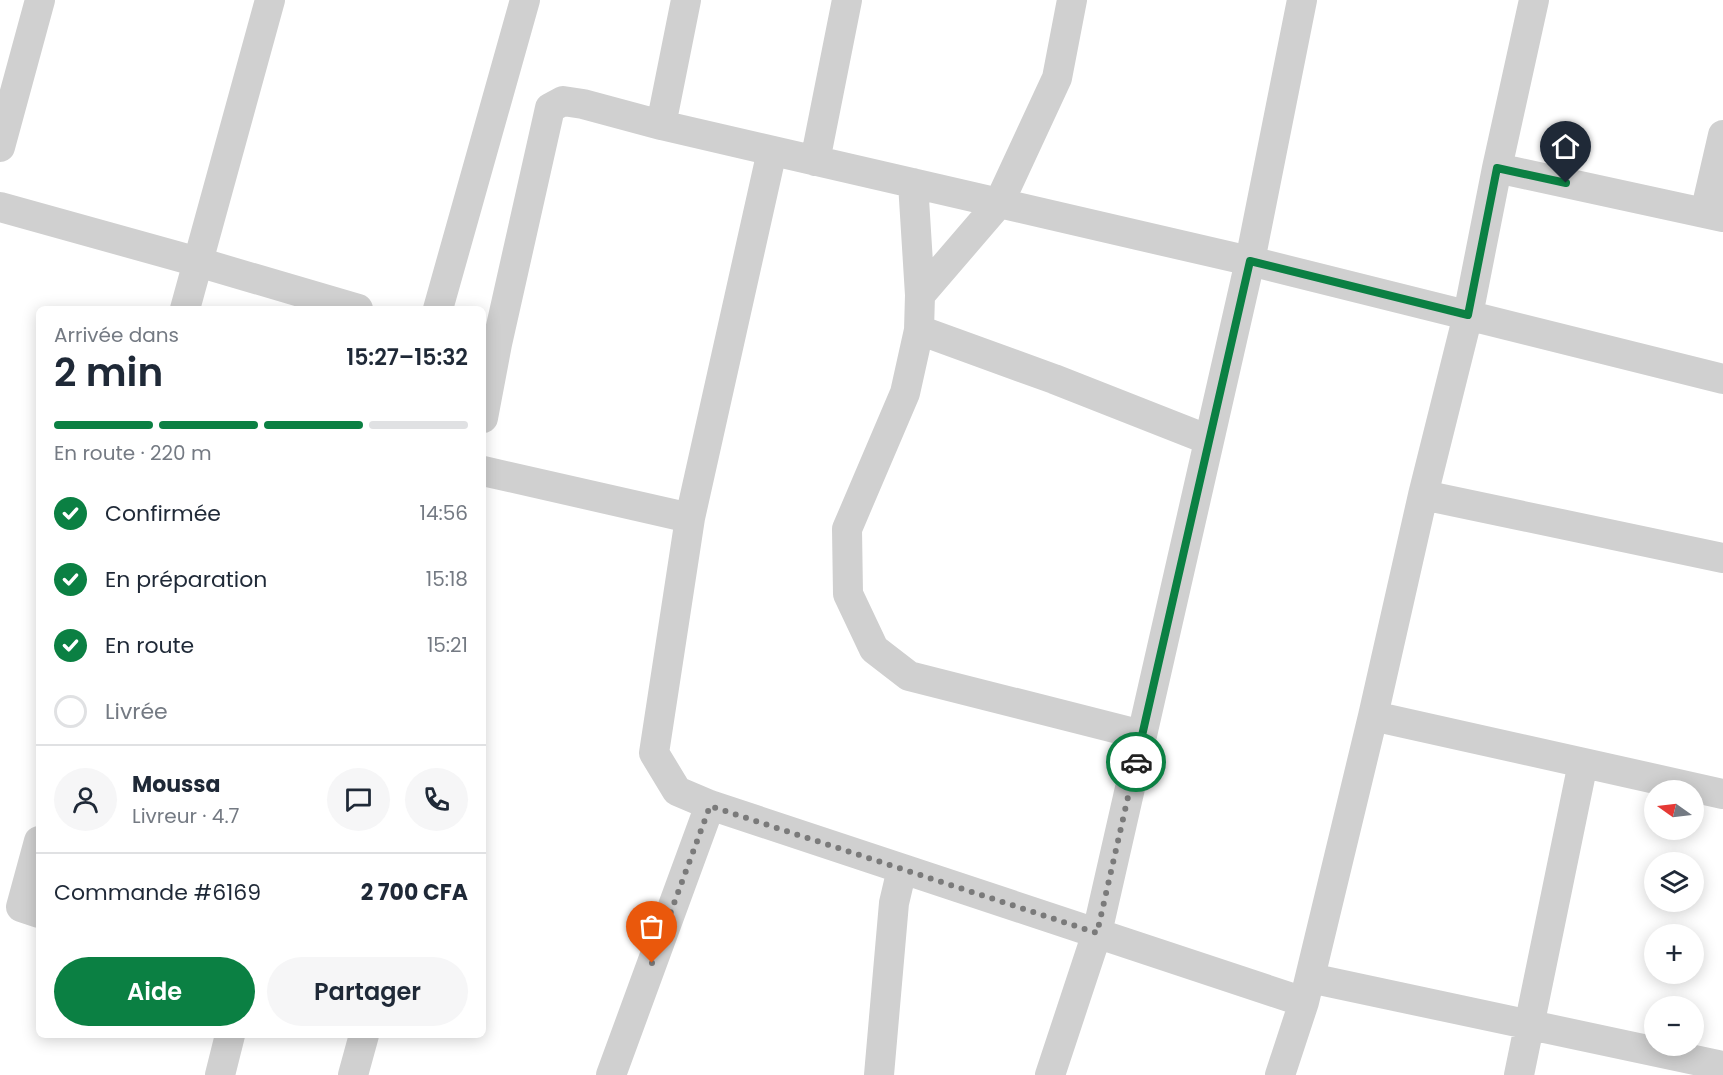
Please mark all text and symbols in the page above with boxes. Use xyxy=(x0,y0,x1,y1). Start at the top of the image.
pin xyxy=(1540,121,1591,183)
icon: home xyxy=(1549,130,1582,163)
text: Arrivée dans xyxy=(54,321,179,349)
text: 15:27–15:32 xyxy=(346,342,468,373)
text: 2 min xyxy=(54,345,163,400)
text: En route · 220 m xyxy=(54,439,212,467)
icon: check xyxy=(54,497,87,530)
text: Confirmée xyxy=(105,498,221,529)
text: 14:56 xyxy=(420,499,468,527)
icon: check xyxy=(54,563,87,596)
text: En préparation xyxy=(105,564,267,595)
text: 15:18 xyxy=(426,565,468,593)
icon: check xyxy=(54,629,87,662)
text: En route xyxy=(105,630,194,661)
text: 15:21 xyxy=(427,631,468,659)
text: Livrée xyxy=(105,696,168,727)
courier xyxy=(1106,732,1166,792)
icon: car xyxy=(1120,746,1153,779)
button: person xyxy=(54,768,117,831)
button: chat xyxy=(327,768,390,831)
button: phone xyxy=(405,768,468,831)
text: Moussa xyxy=(132,769,221,800)
north arrow xyxy=(1644,780,1704,840)
map controls xyxy=(1644,780,1704,1056)
text: Livreur · 4.7 xyxy=(132,802,240,830)
button: layers xyxy=(1644,852,1704,912)
text: Commande #6169 xyxy=(54,877,261,908)
text: 2 700 CFA xyxy=(361,877,468,908)
pin xyxy=(626,901,677,963)
icon: bag xyxy=(635,910,668,943)
button: + xyxy=(1644,924,1704,984)
button: Aide xyxy=(54,957,255,1026)
button: Partager xyxy=(267,957,468,1026)
button: − xyxy=(1644,996,1704,1056)

